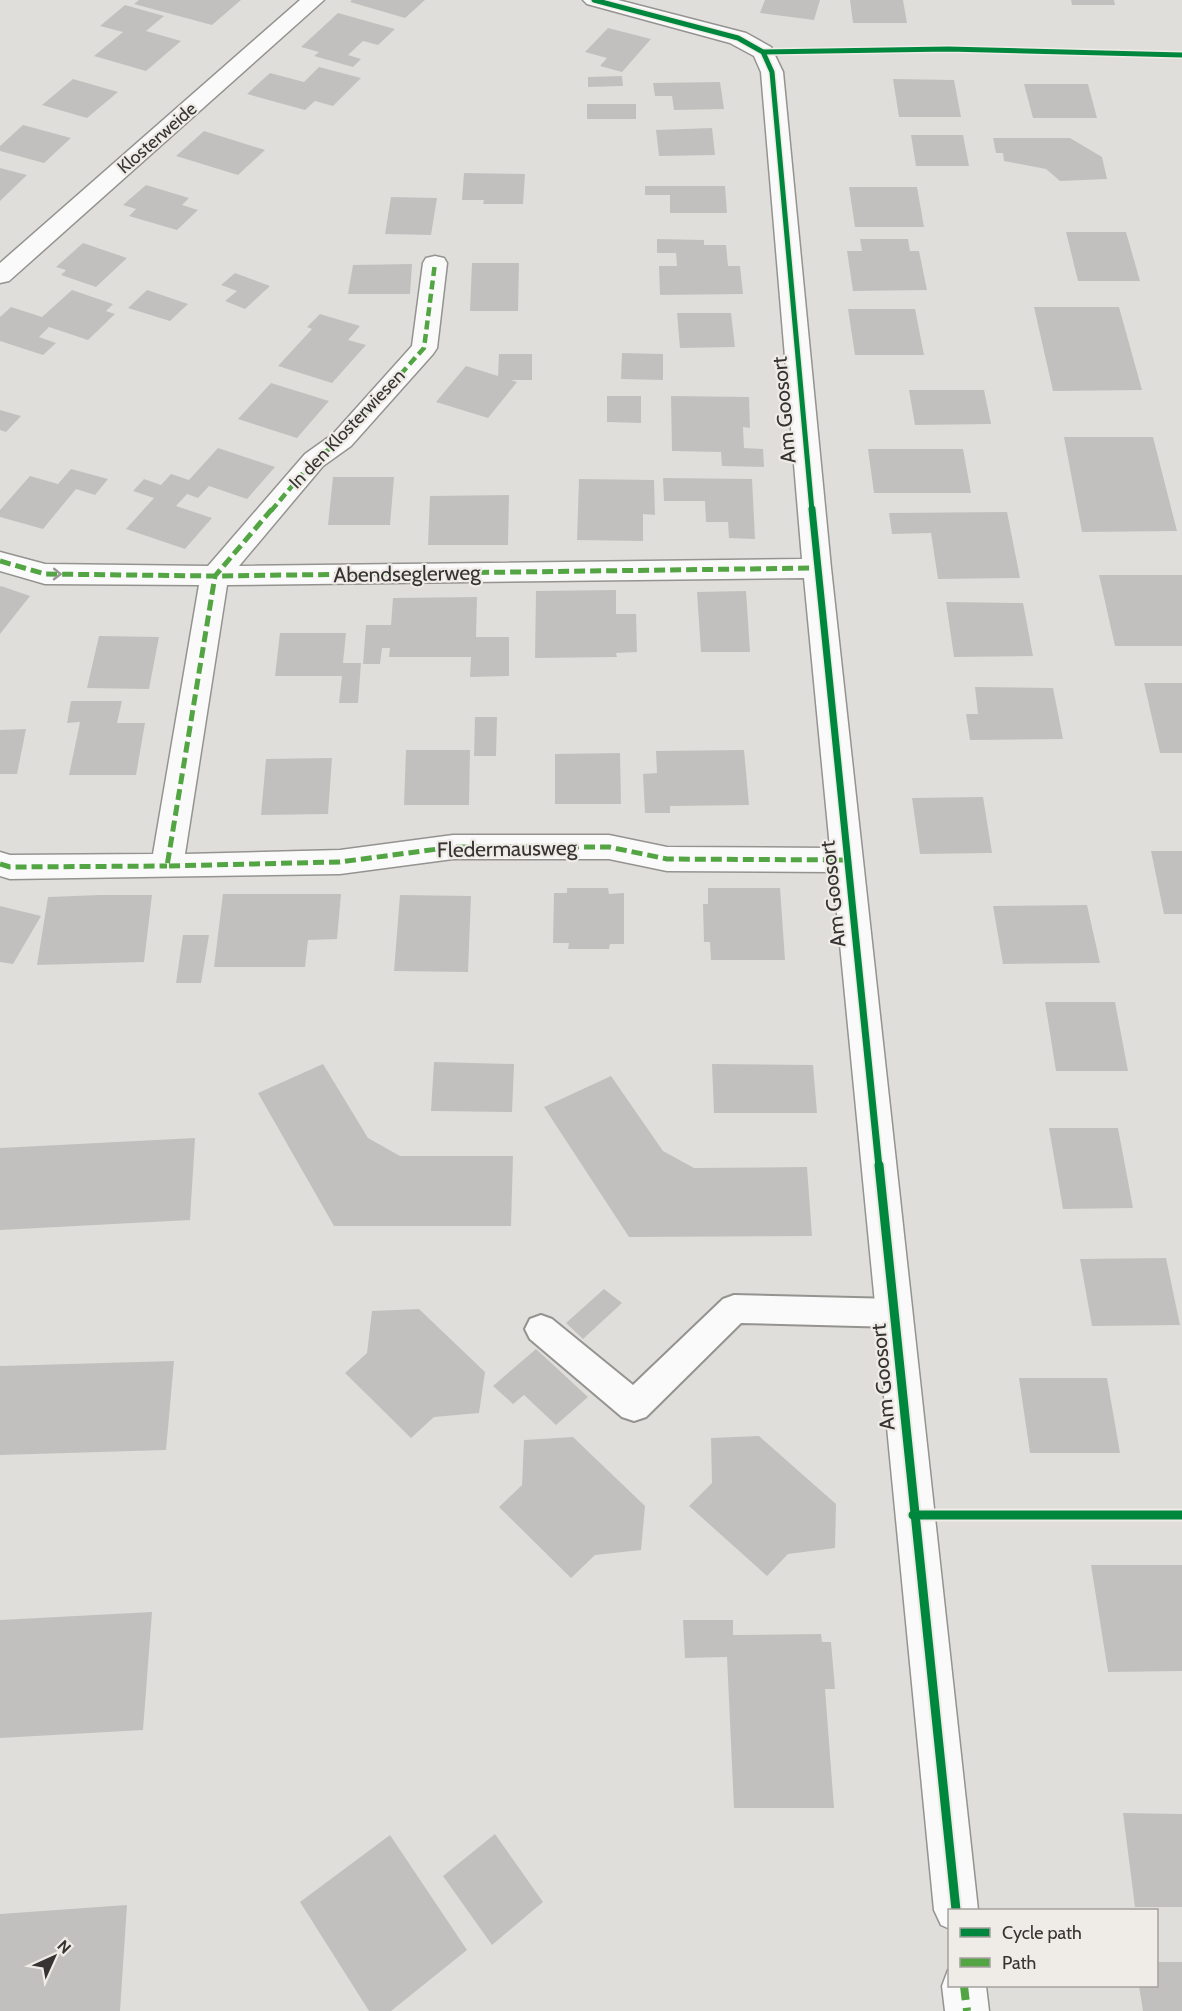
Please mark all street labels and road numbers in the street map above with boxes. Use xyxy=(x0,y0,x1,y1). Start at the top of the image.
street label: Klosterweide xyxy=(113,98,201,178)
street label: Am Goosort xyxy=(766,356,801,465)
street label: In den Klosterwiesen xyxy=(284,365,410,493)
street label: Abendseglerweg xyxy=(333,560,481,587)
street label: Fledermausweg xyxy=(437,835,578,862)
street label: Am Goosort xyxy=(814,839,851,949)
street label: Am Goosort xyxy=(865,1323,900,1432)

